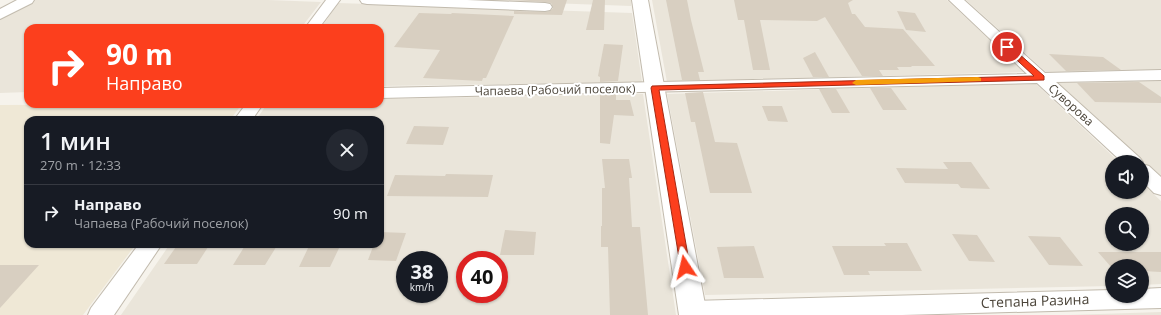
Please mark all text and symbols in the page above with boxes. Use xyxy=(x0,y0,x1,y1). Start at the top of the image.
pin xyxy=(990,30,1024,64)
text: 90 m xyxy=(106,35,173,73)
icon: arrive xyxy=(996,36,1018,58)
icon: right xyxy=(40,40,92,92)
text: Направо xyxy=(106,71,183,95)
street label: Чапаева (Рабочий поселок) xyxy=(474,80,636,99)
street label: Суворова xyxy=(1045,80,1098,130)
text: 1 мин xyxy=(40,124,111,157)
button: close xyxy=(326,129,368,171)
map controls xyxy=(1105,155,1149,303)
button: sound xyxy=(1105,155,1149,199)
text: 270 m · 12:33 xyxy=(40,156,121,174)
text: Направо xyxy=(74,194,142,214)
icon: right xyxy=(40,202,62,224)
text: 90 m xyxy=(333,203,368,223)
button: search xyxy=(1105,207,1149,251)
text: Чапаева (Рабочий поселок) xyxy=(74,214,248,232)
position arrow xyxy=(664,246,706,288)
speed limit sign: 40 xyxy=(456,251,508,303)
text: 38 xyxy=(411,258,433,285)
button: layers xyxy=(1105,259,1149,303)
text: km/h xyxy=(410,280,434,294)
street label: Степана Разина xyxy=(980,289,1090,312)

